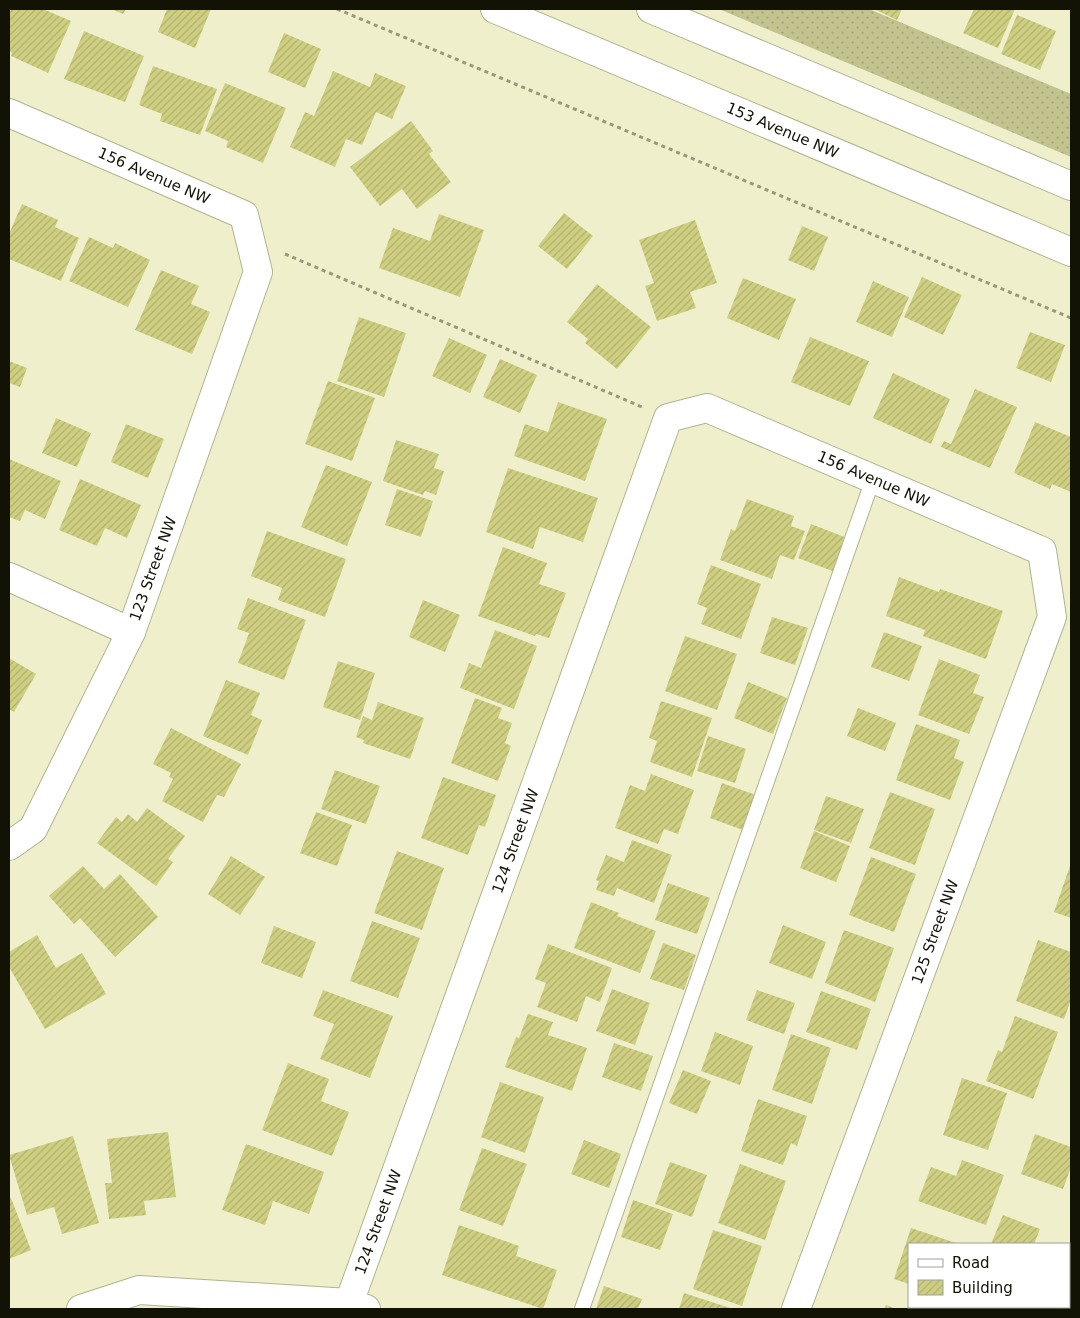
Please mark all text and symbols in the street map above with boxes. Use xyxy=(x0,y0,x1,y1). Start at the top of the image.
street label: 153 Avenue NW xyxy=(724,99,841,162)
street label: 156 Avenue NW xyxy=(95,144,213,208)
street label: 156 Avenue NW xyxy=(815,447,932,511)
street label: 123 Street NW xyxy=(126,514,180,624)
street label: 124 Street NW xyxy=(488,786,543,896)
street label: 125 Street NW xyxy=(908,877,962,987)
street label: 124 Street NW xyxy=(351,1167,405,1277)
legend xyxy=(908,1243,1070,1308)
text: Road xyxy=(952,1254,990,1272)
text: Building xyxy=(952,1279,1013,1297)

